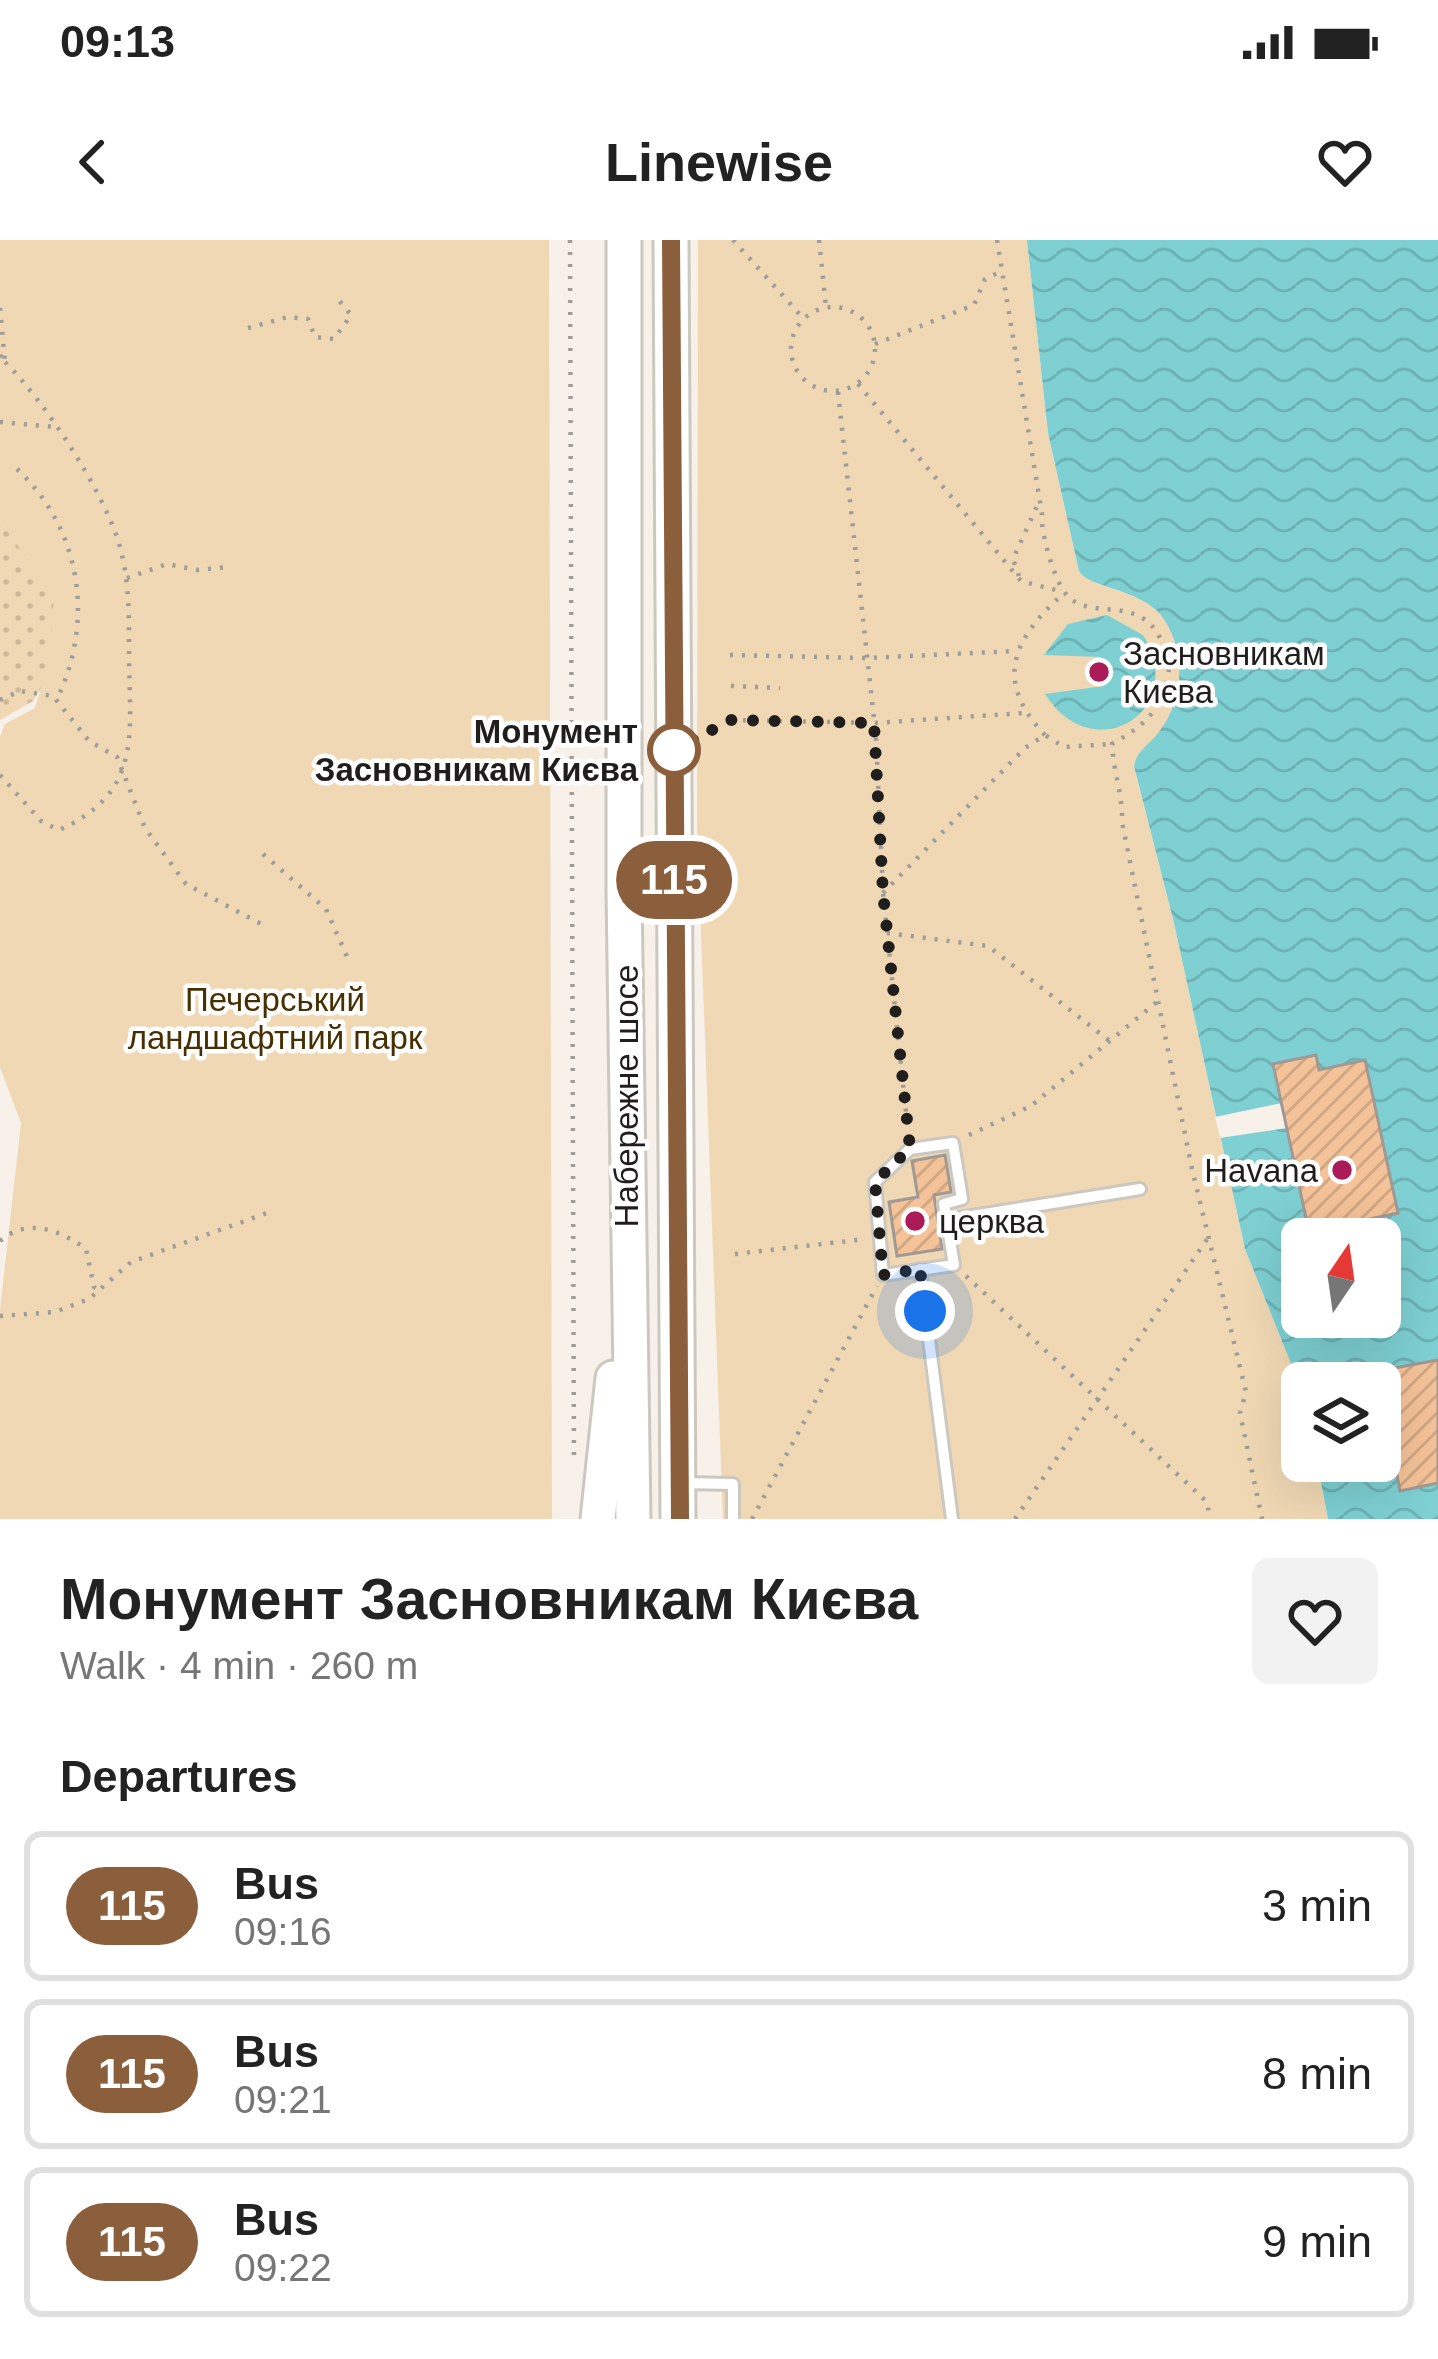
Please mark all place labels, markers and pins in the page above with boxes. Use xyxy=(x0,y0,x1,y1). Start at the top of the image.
place label: Засновникам Києва xyxy=(1123,635,1325,710)
marker: Засновникам Києва xyxy=(1086,659,1112,685)
place label: Монумент Засновникам Києва xyxy=(315,713,639,788)
marker: Монумент Засновникам Києва xyxy=(649,725,699,775)
place label: Havana xyxy=(1204,1152,1319,1189)
marker: Havana xyxy=(1329,1157,1355,1183)
place label: церква xyxy=(939,1203,1045,1240)
marker: церква xyxy=(902,1208,928,1234)

